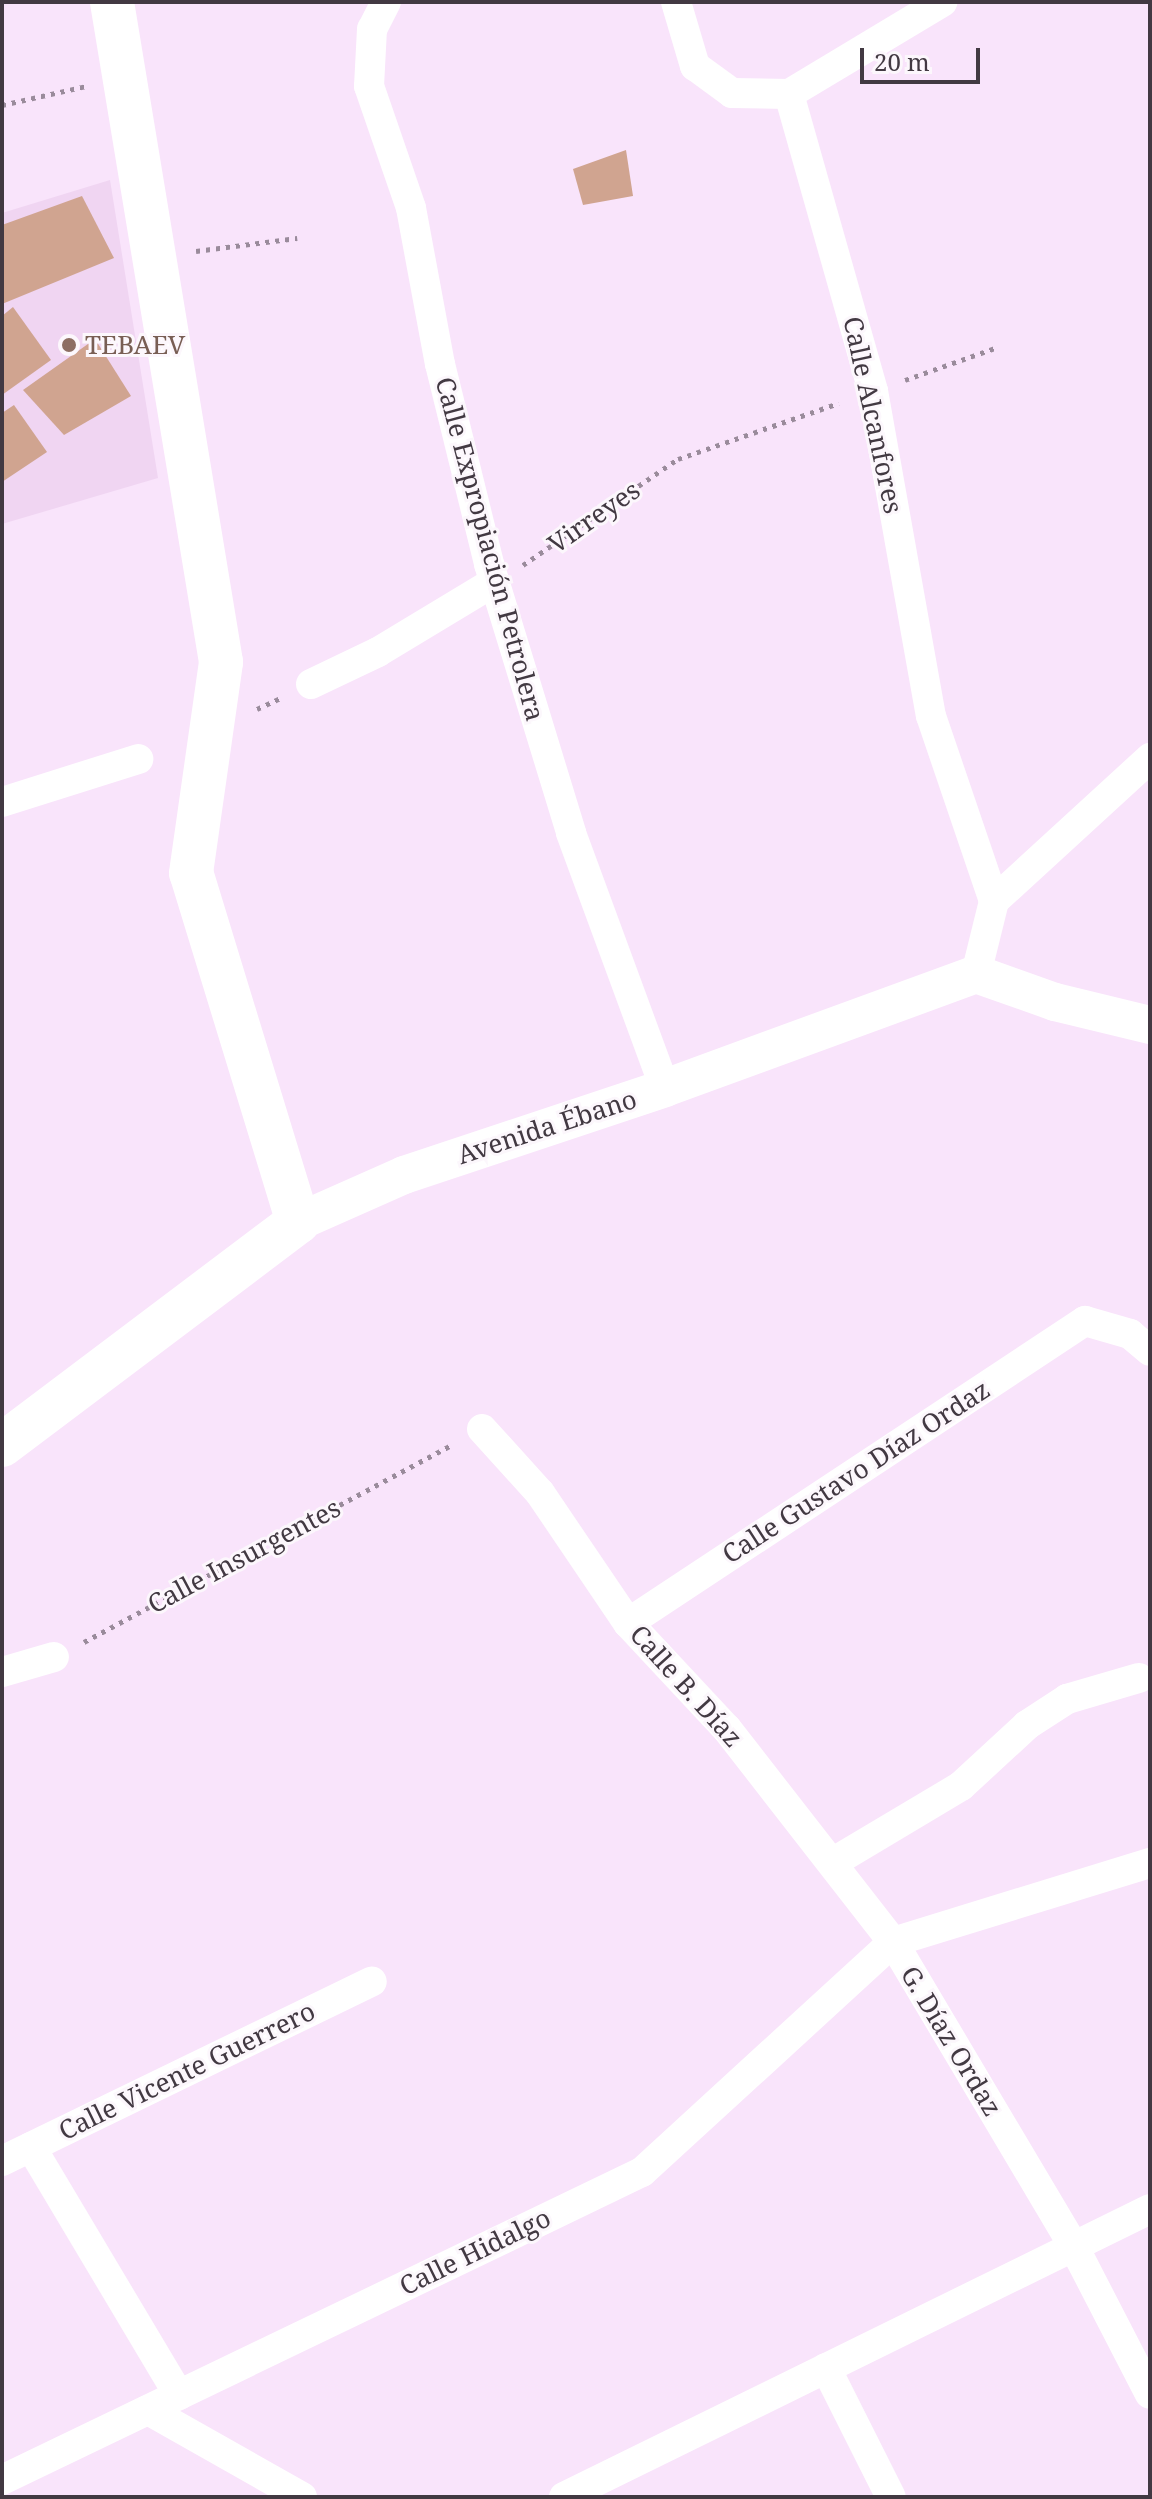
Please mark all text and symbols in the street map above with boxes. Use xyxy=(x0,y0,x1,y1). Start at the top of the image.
scale bar xyxy=(864,32,984,82)
text: 20 m xyxy=(874,45,930,78)
street label: Calle Alcanfores xyxy=(837,314,909,516)
place label: TEBAEV xyxy=(85,329,185,361)
marker: TEBAEV xyxy=(60,336,78,354)
street label: Calle Expropiación Petrolera xyxy=(429,374,551,724)
street label: Virreyes xyxy=(542,474,646,560)
street label: Avenida Ébano xyxy=(453,1083,641,1171)
street label: Calle Gustavo Díaz Ordaz xyxy=(717,1374,995,1570)
street label: Calle Insurgentes xyxy=(142,1492,346,1620)
street label: Calle B. Díaz xyxy=(623,1619,749,1753)
street label: G. Díaz Ordaz xyxy=(894,1960,1008,2122)
street label: Calle Vicente Guerrero xyxy=(54,1995,320,2147)
street label: Calle Hidalgo xyxy=(394,2202,556,2302)

